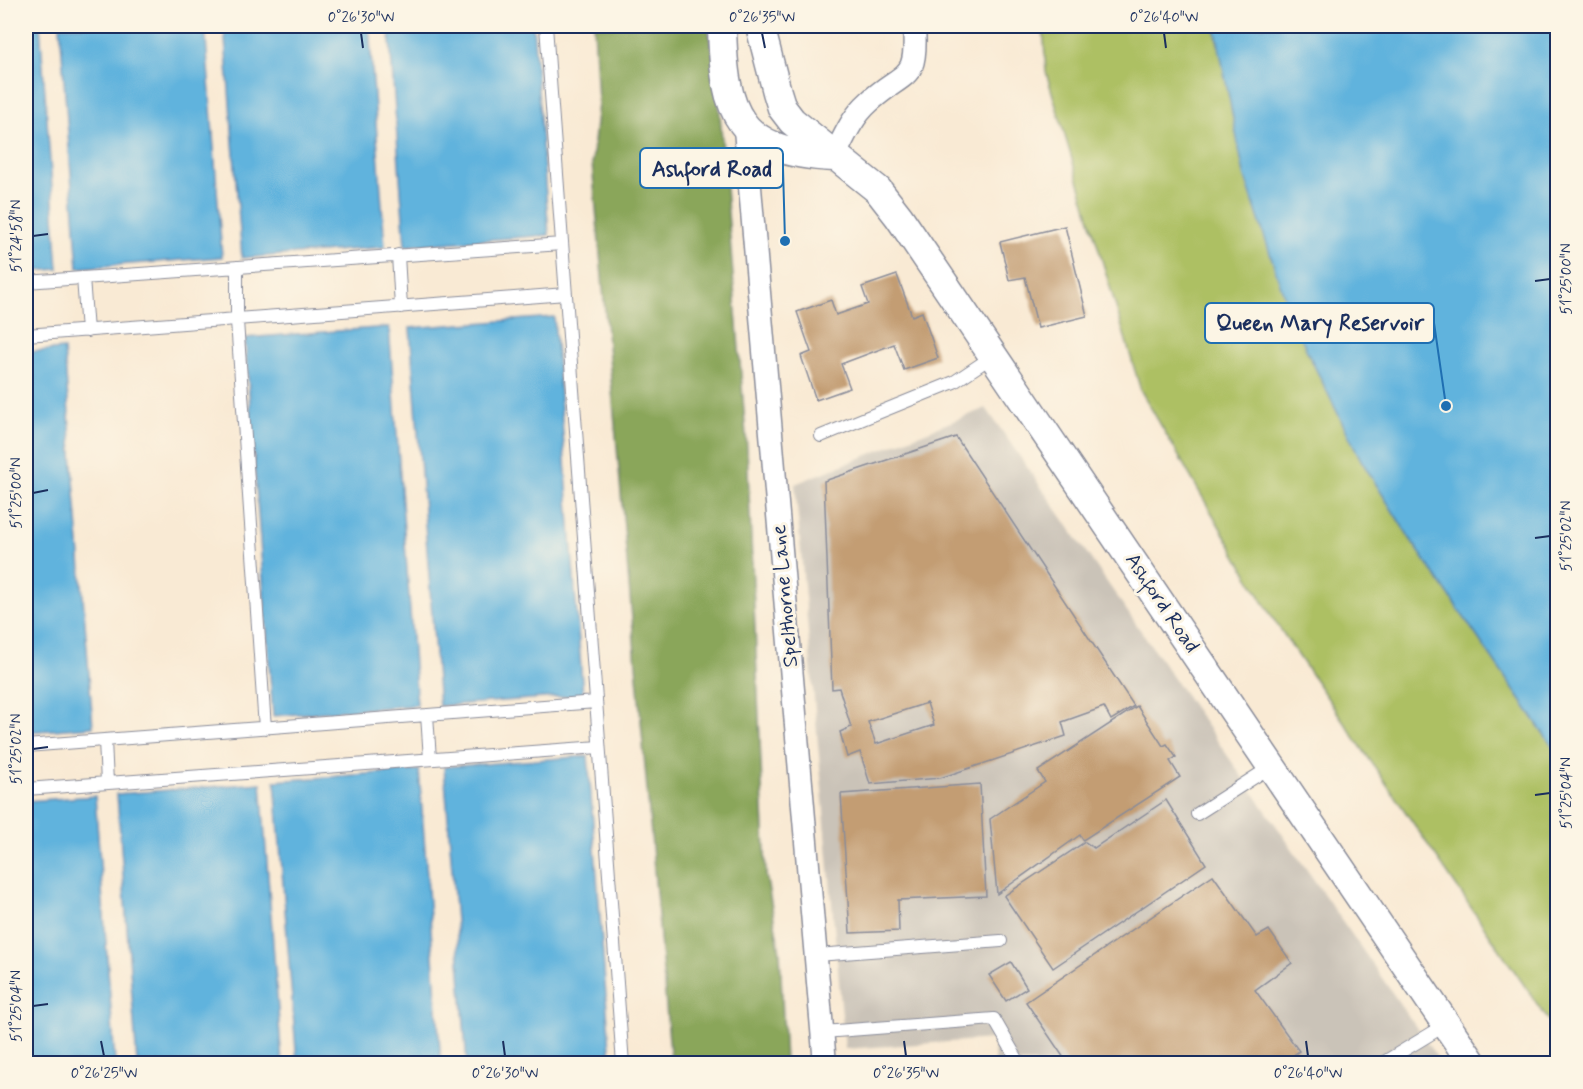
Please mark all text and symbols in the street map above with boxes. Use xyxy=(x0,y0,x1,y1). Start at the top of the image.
text: 0°26'30"W xyxy=(328,8,394,28)
text: 0°26'35"W xyxy=(729,8,795,28)
text: 0°26'40"W xyxy=(1130,8,1198,28)
callout: Ashford Road xyxy=(640,148,783,188)
text: Ashford Road xyxy=(652,156,772,186)
text: 51°24'58"N xyxy=(7,200,27,272)
text: 51°25'00"N xyxy=(1557,243,1577,315)
callout: Queen Mary Reservoir xyxy=(1205,303,1434,343)
text: Queen Mary Reservoir xyxy=(1216,310,1425,339)
text: 51°25'00"N xyxy=(7,457,27,529)
text: 51°25'02"N xyxy=(1557,501,1577,571)
street label: Spelthorne Lane xyxy=(765,523,805,669)
street label: Ashford Road xyxy=(1117,548,1206,660)
text: 51°25'02"N xyxy=(7,714,27,784)
text: 51°25'04"N xyxy=(1557,757,1577,829)
text: 51°25'04"N xyxy=(7,970,27,1042)
text: 0°26'25"W xyxy=(71,1064,137,1084)
text: 0°26'30"W xyxy=(472,1064,538,1084)
text: 0°26'35"W xyxy=(873,1064,939,1084)
text: 0°26'40"W xyxy=(1274,1064,1342,1084)

